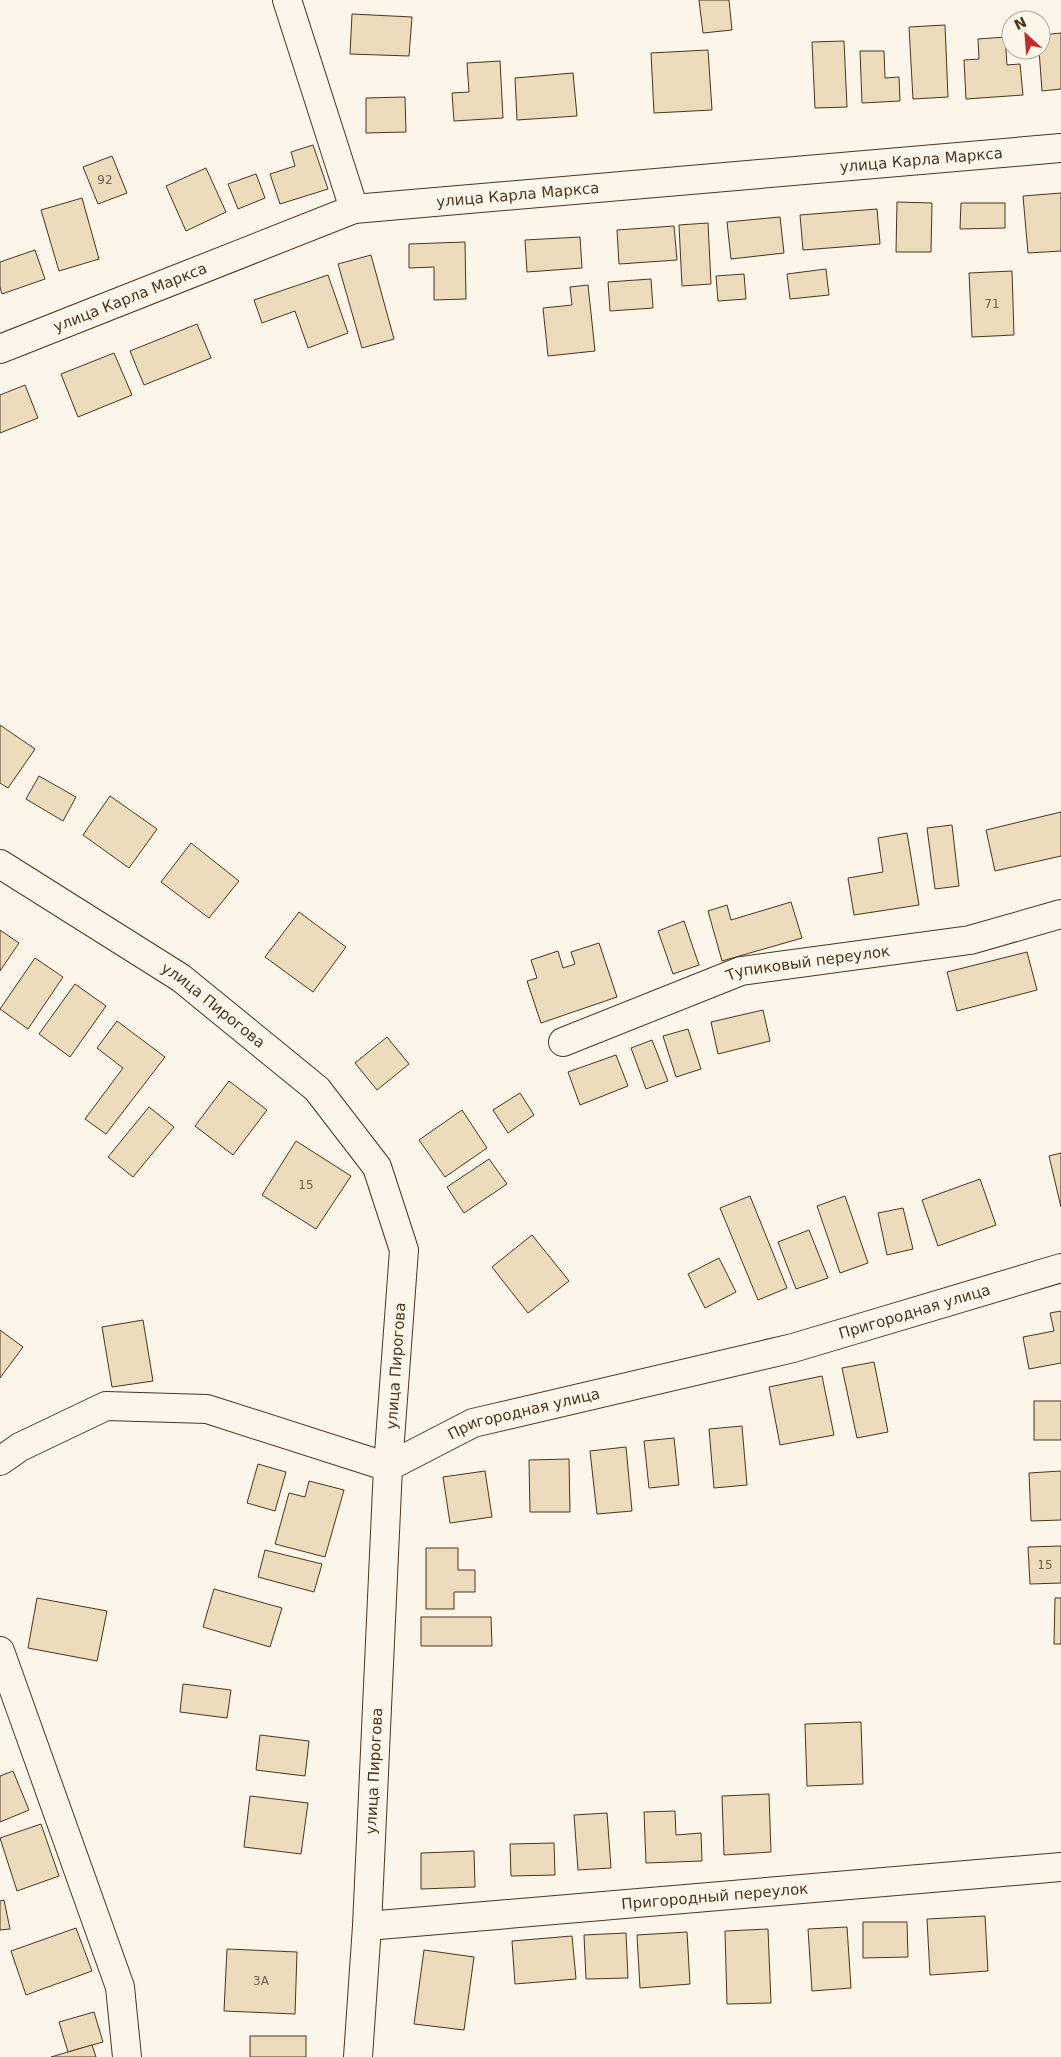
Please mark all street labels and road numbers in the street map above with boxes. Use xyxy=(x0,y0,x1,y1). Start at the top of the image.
street label: улица Карла Маркса xyxy=(839,144,1003,176)
street label: улица Карла Маркса xyxy=(435,179,600,211)
street label: улица Карла Маркса xyxy=(51,259,210,336)
street label: Тупиковый переулок xyxy=(722,942,891,985)
street label: улица Пирогова xyxy=(158,959,269,1052)
street label: Пригородная улица xyxy=(837,1281,992,1343)
street label: улица Пирогова xyxy=(383,1302,409,1430)
street label: Пригородная улица xyxy=(445,1385,602,1443)
street label: улица Пирогова xyxy=(362,1707,386,1835)
street label: Пригородный переулок xyxy=(621,1880,809,1913)

